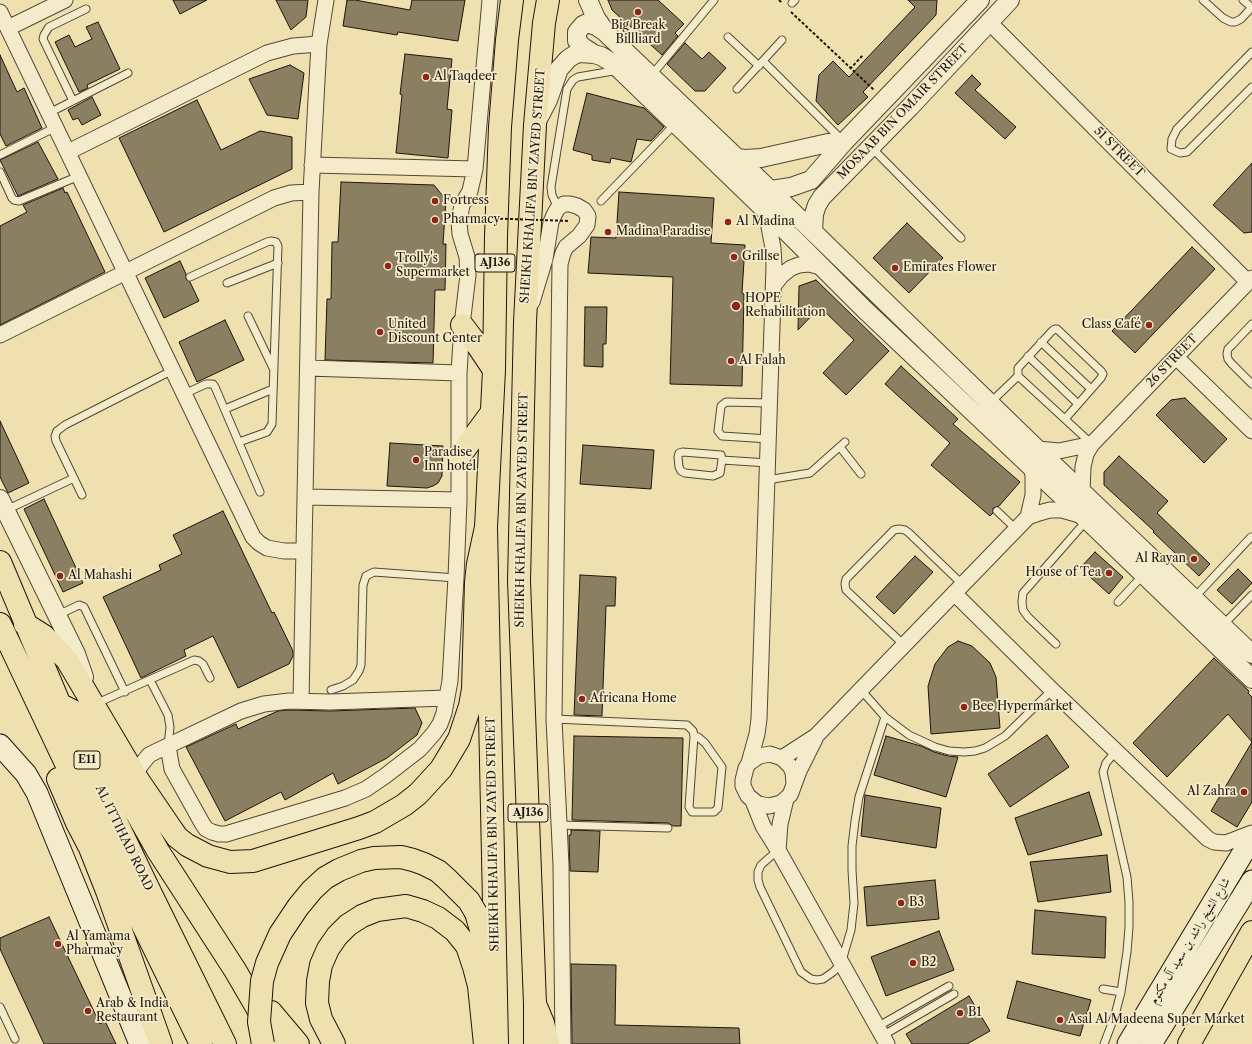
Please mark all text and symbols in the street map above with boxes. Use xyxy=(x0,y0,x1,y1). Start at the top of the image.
marker: Big Break Billliard xyxy=(633,7,643,17)
place label: Big Break Billliard xyxy=(611,19,665,47)
street label: MOSAAB BIN OMAIR STREET xyxy=(835,42,971,182)
street label: SHEIKH KHALIFA BIN ZAYED STREET xyxy=(518,68,548,304)
place label: Al Taqdeer xyxy=(434,70,497,84)
marker: Al Taqdeer xyxy=(421,72,431,82)
street label: 51 STREET xyxy=(1091,124,1147,180)
place label: Fortress xyxy=(443,194,489,208)
marker: Fortress xyxy=(430,196,440,206)
place label: Pharmacy xyxy=(443,213,500,227)
marker: Pharmacy xyxy=(430,215,440,225)
place label: Al Madina xyxy=(736,215,795,229)
marker: Al Madina xyxy=(723,217,733,227)
place label: Madina Paradise xyxy=(616,225,711,239)
marker: Madina Paradise xyxy=(603,227,613,237)
place label: Grillse xyxy=(742,250,779,264)
place label: Trolly's Supermarket xyxy=(396,252,470,280)
marker: Grillse xyxy=(729,252,739,262)
road number: AJ136 xyxy=(475,254,515,272)
marker: Trolly's Supermarket xyxy=(383,261,393,271)
place label: Emirates Flower xyxy=(903,261,997,275)
marker: Emirates Flower xyxy=(890,263,900,273)
place label: HOPE Rehabilitation xyxy=(745,292,826,320)
marker: HOPE Rehabilitation xyxy=(730,300,742,312)
place label: United Discount Center xyxy=(388,318,482,346)
place label: Class Café xyxy=(1082,318,1141,332)
marker: Class Café xyxy=(1144,320,1154,330)
marker: United Discount Center xyxy=(375,327,385,337)
street label: 26 STREET xyxy=(1143,332,1201,390)
place label: Al Falah xyxy=(739,354,786,368)
marker: Al Falah xyxy=(726,356,736,366)
street label: SHEIKH KHALIFA BIN ZAYED STREET xyxy=(513,392,531,628)
place label: Paradise Inn hotel xyxy=(424,446,476,474)
marker: Paradise Inn hotel xyxy=(411,455,421,465)
place label: Al Rayan xyxy=(1135,552,1186,566)
marker: Al Rayan xyxy=(1189,554,1199,564)
place label: House of Tea xyxy=(1025,566,1101,580)
marker: House of Tea xyxy=(1104,568,1114,578)
place label: Al Mahashi xyxy=(68,569,132,583)
marker: Al Mahashi xyxy=(55,571,65,581)
place label: Africana Home xyxy=(590,692,677,706)
marker: Africana Home xyxy=(577,694,587,704)
place label: Bee Hypermarket xyxy=(972,700,1073,714)
marker: Bee Hypermarket xyxy=(959,702,969,712)
street label: SHEIKH KHALIFA BIN ZAYED STREET xyxy=(484,716,502,952)
road number: E11 xyxy=(74,751,100,769)
street label: AL ITTIHAD ROAD xyxy=(92,783,156,893)
place label: Al Zahra xyxy=(1187,785,1236,799)
marker: Al Zahra xyxy=(1239,787,1249,797)
road number: AJ136 xyxy=(508,804,548,822)
street label: شارع الشيخ راشد بن سعيد آل مكتوم xyxy=(1147,875,1233,1007)
place label: B3 xyxy=(909,896,924,910)
marker: B3 xyxy=(896,898,906,908)
place label: Al Yamama Pharmacy xyxy=(66,930,130,958)
marker: Al Yamama Pharmacy xyxy=(53,939,63,949)
place label: B2 xyxy=(921,956,936,970)
marker: B2 xyxy=(908,958,918,968)
place label: Arab & India Restaurant xyxy=(96,997,169,1025)
marker: Arab & India Restaurant xyxy=(83,1006,93,1016)
place label: B1 xyxy=(968,1006,981,1020)
marker: B1 xyxy=(955,1008,965,1018)
place label: Asal Al Madeena Super Market xyxy=(1068,1013,1245,1027)
marker: Asal Al Madeena Super Market xyxy=(1055,1015,1065,1025)

